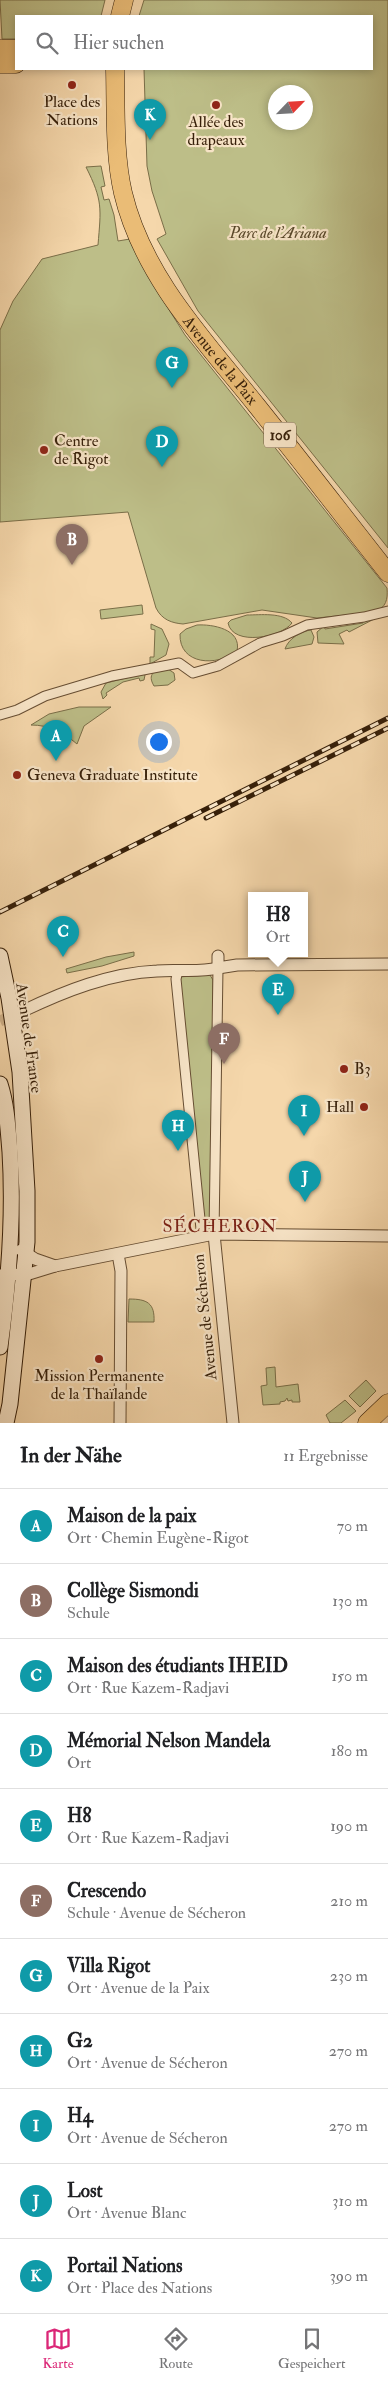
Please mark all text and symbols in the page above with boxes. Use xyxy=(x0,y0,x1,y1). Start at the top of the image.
search box xyxy=(15,15,373,70)
icon: search xyxy=(33,29,61,57)
text: Hier suchen xyxy=(73,31,164,55)
marker: Place des Nations xyxy=(66,79,78,91)
north arrow xyxy=(268,85,313,130)
place label: Place des Nations xyxy=(44,92,100,130)
pin: K xyxy=(134,99,166,140)
marker: Allée des drapeaux xyxy=(210,99,222,111)
place label: Allée des drapeaux xyxy=(187,112,245,151)
park label: Parc de l'Ariana xyxy=(228,223,327,243)
street label: Avenue de la Paix xyxy=(178,311,262,409)
pin: G xyxy=(156,347,188,388)
road number: 106 xyxy=(264,422,296,448)
pin: D xyxy=(146,426,178,467)
place label: Centre de Rigot xyxy=(54,431,108,469)
marker: Centre de Rigot xyxy=(38,444,50,456)
pin: B xyxy=(56,524,88,565)
pin: A xyxy=(40,720,72,761)
your location xyxy=(146,729,172,755)
place label: Geneva Graduate Institute xyxy=(27,765,198,785)
marker: Geneva Graduate Institute xyxy=(11,769,23,781)
popup xyxy=(248,892,308,957)
text: H8 xyxy=(266,903,290,927)
pin: C xyxy=(47,916,79,957)
text: Ort xyxy=(266,927,290,947)
pin: E xyxy=(262,974,294,1015)
street label: Avenue de France xyxy=(11,981,47,1095)
pin: F xyxy=(208,1023,240,1064)
place label: B3 xyxy=(354,1059,371,1079)
marker: B3 xyxy=(338,1063,350,1075)
pin: I xyxy=(288,1095,320,1136)
place label: Hall xyxy=(326,1097,354,1117)
marker: Hall xyxy=(358,1101,370,1113)
pin: H xyxy=(162,1110,194,1151)
pin: J xyxy=(289,1161,321,1202)
district label: SÉCHERON xyxy=(163,1215,277,1238)
street label: Avenue de Sécheron xyxy=(188,1253,222,1382)
marker: Mission Permanente de la Thaïlande xyxy=(93,1353,105,1365)
place label: Mission Permanente de la Thaïlande xyxy=(34,1366,164,1404)
text: In der Nähe xyxy=(20,1442,122,1469)
text: 11 Ergebnisse xyxy=(283,1446,368,1466)
text: Maison de la paix xyxy=(67,1504,196,1528)
text: A xyxy=(31,1516,41,1536)
text: 70 m xyxy=(337,1516,368,1536)
text: Ort · Chemin Eugène-Rigot xyxy=(67,1528,249,1548)
text: Collège Sismondi xyxy=(67,1579,199,1603)
text: B xyxy=(31,1591,41,1611)
text: 130 m xyxy=(332,1591,368,1611)
text: Schule xyxy=(67,1603,110,1623)
text: Maison des étudiants IHEID xyxy=(67,1654,288,1678)
text: C xyxy=(30,1666,42,1686)
text: 150 m xyxy=(331,1666,368,1686)
text: Ort · Rue Kazem-Radjavi xyxy=(67,1678,229,1698)
text: Mémorial Nelson Mandela xyxy=(67,1729,270,1753)
text: D xyxy=(29,1741,43,1761)
text: 180 m xyxy=(331,1741,368,1761)
text: Ort xyxy=(67,1753,91,1773)
text: H8 xyxy=(67,1804,91,1828)
text: E xyxy=(30,1816,42,1836)
text: 190 m xyxy=(330,1816,368,1836)
text: Ort · Rue Kazem-Radjavi xyxy=(67,1828,229,1848)
text: Crescendo xyxy=(67,1879,146,1903)
text: F xyxy=(31,1891,41,1911)
text: 210 m xyxy=(330,1891,368,1911)
text: Schule · Avenue de Sécheron xyxy=(67,1903,246,1923)
text: Villa Rigot xyxy=(67,1954,150,1978)
text: G xyxy=(29,1966,43,1986)
text: 230 m xyxy=(330,1966,368,1986)
text: Ort · Avenue de la Paix xyxy=(67,1978,210,1998)
text: G2 xyxy=(67,2029,93,2053)
text: H xyxy=(29,2041,43,2061)
text: 270 m xyxy=(329,2041,368,2061)
text: Ort · Avenue de Sécheron xyxy=(67,2053,228,2073)
text: H4 xyxy=(67,2104,93,2128)
text: I xyxy=(33,2116,39,2136)
text: 270 m xyxy=(329,2116,368,2136)
text: Ort · Avenue de Sécheron xyxy=(67,2128,228,2148)
text: Lost xyxy=(67,2179,103,2203)
text: J xyxy=(33,2191,39,2211)
text: 310 m xyxy=(332,2191,368,2211)
text: Ort · Avenue Blanc xyxy=(67,2203,186,2223)
text: Portail Nations xyxy=(67,2254,183,2278)
text: K xyxy=(30,2266,42,2286)
text: 390 m xyxy=(330,2266,368,2286)
text: Ort · Place des Nations xyxy=(67,2278,212,2298)
tab: Karte xyxy=(43,2325,74,2372)
tab: Route xyxy=(159,2325,193,2372)
tab: Gespeichert xyxy=(278,2325,345,2372)

